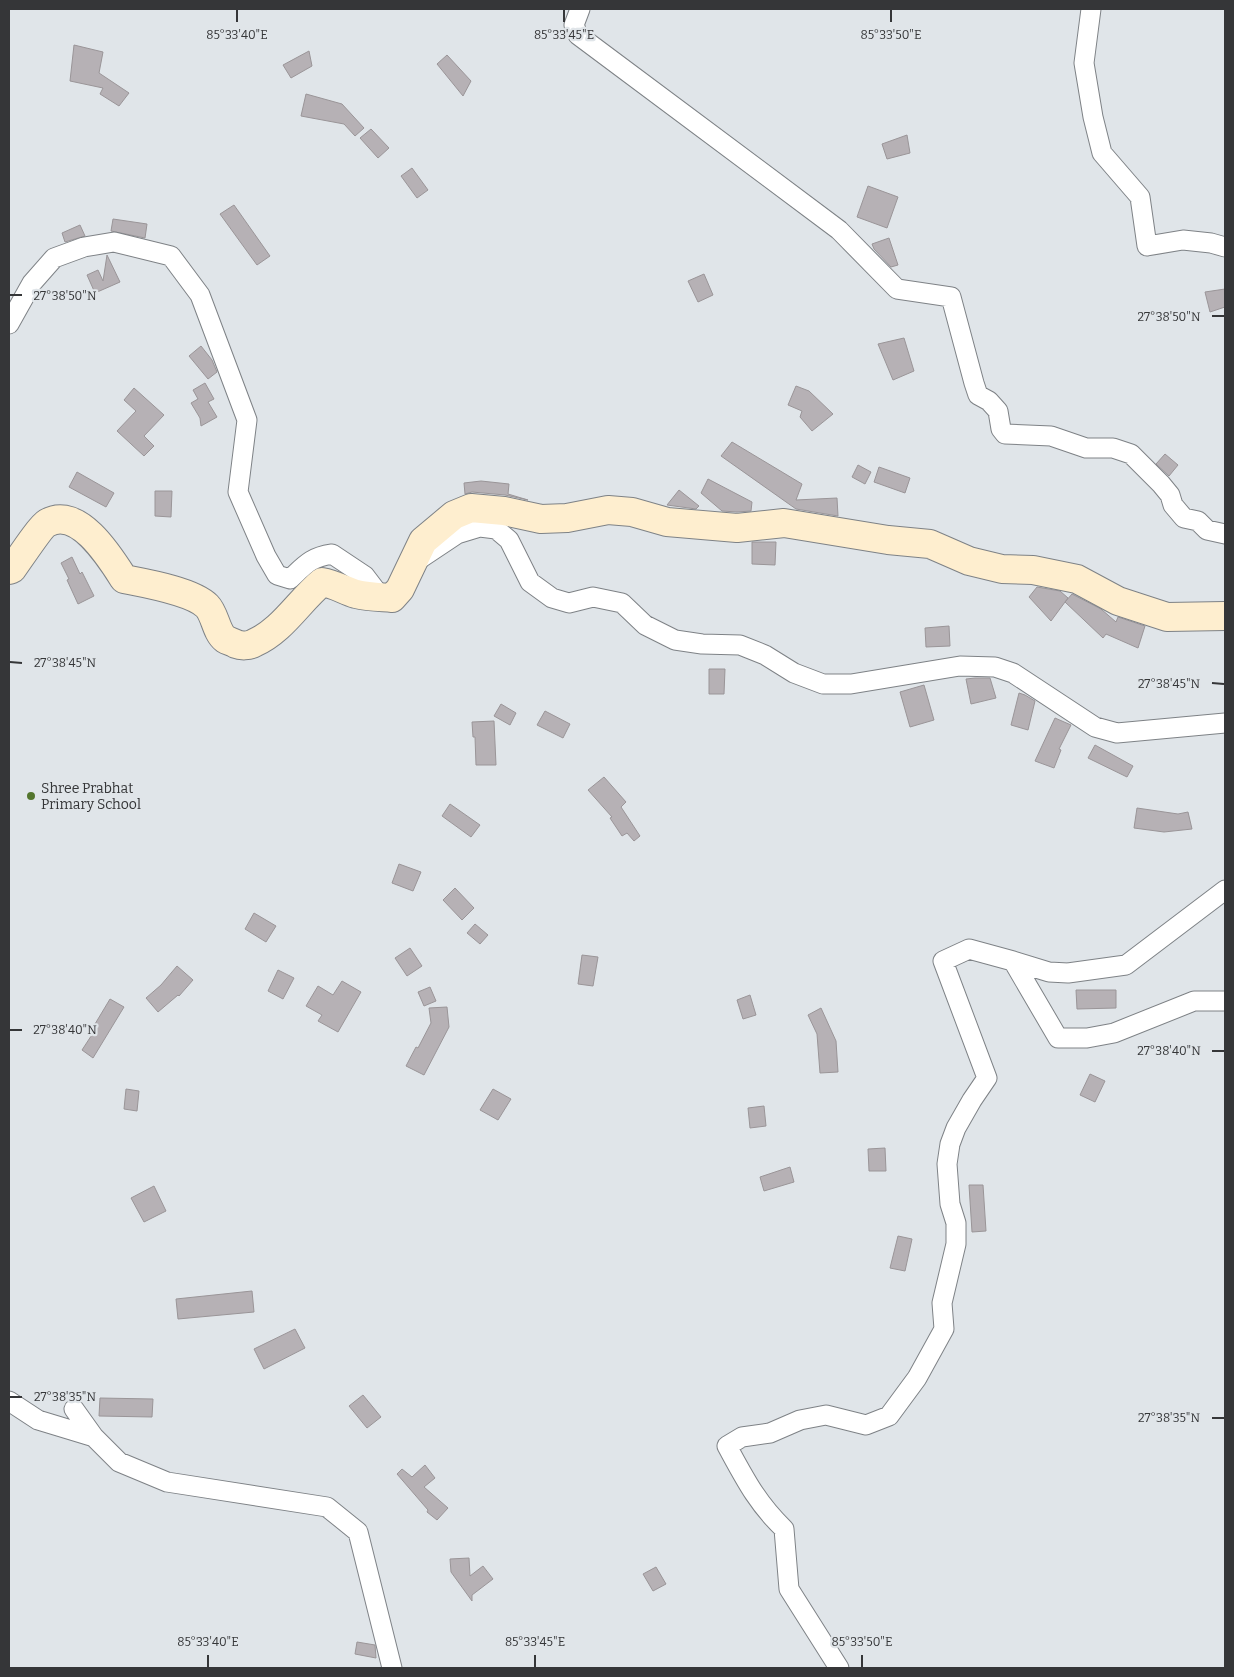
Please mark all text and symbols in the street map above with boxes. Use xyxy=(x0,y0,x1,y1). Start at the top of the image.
text: 85°33'40"E xyxy=(206,28,268,42)
text: 85°33'45"E xyxy=(534,28,594,42)
text: 85°33'50"E xyxy=(861,28,921,42)
text: 27°38'50"N xyxy=(34,289,97,303)
text: 27°38'50"N xyxy=(1138,310,1201,324)
text: 27°38'45"N xyxy=(34,656,97,670)
text: 27°38'45"N xyxy=(1138,677,1201,691)
place label: Shree Prabhat Primary School xyxy=(41,780,141,813)
marker: Shree Prabhat Primary School xyxy=(25,790,37,802)
text: 27°38'40"N xyxy=(33,1023,97,1037)
text: 27°38'40"N xyxy=(1137,1044,1201,1058)
text: 27°38'35"N xyxy=(34,1390,97,1404)
text: 27°38'35"N xyxy=(1138,1411,1201,1425)
text: 85°33'40"E xyxy=(177,1635,239,1649)
text: 85°33'45"E xyxy=(505,1635,565,1649)
text: 85°33'50"E xyxy=(832,1635,892,1649)

